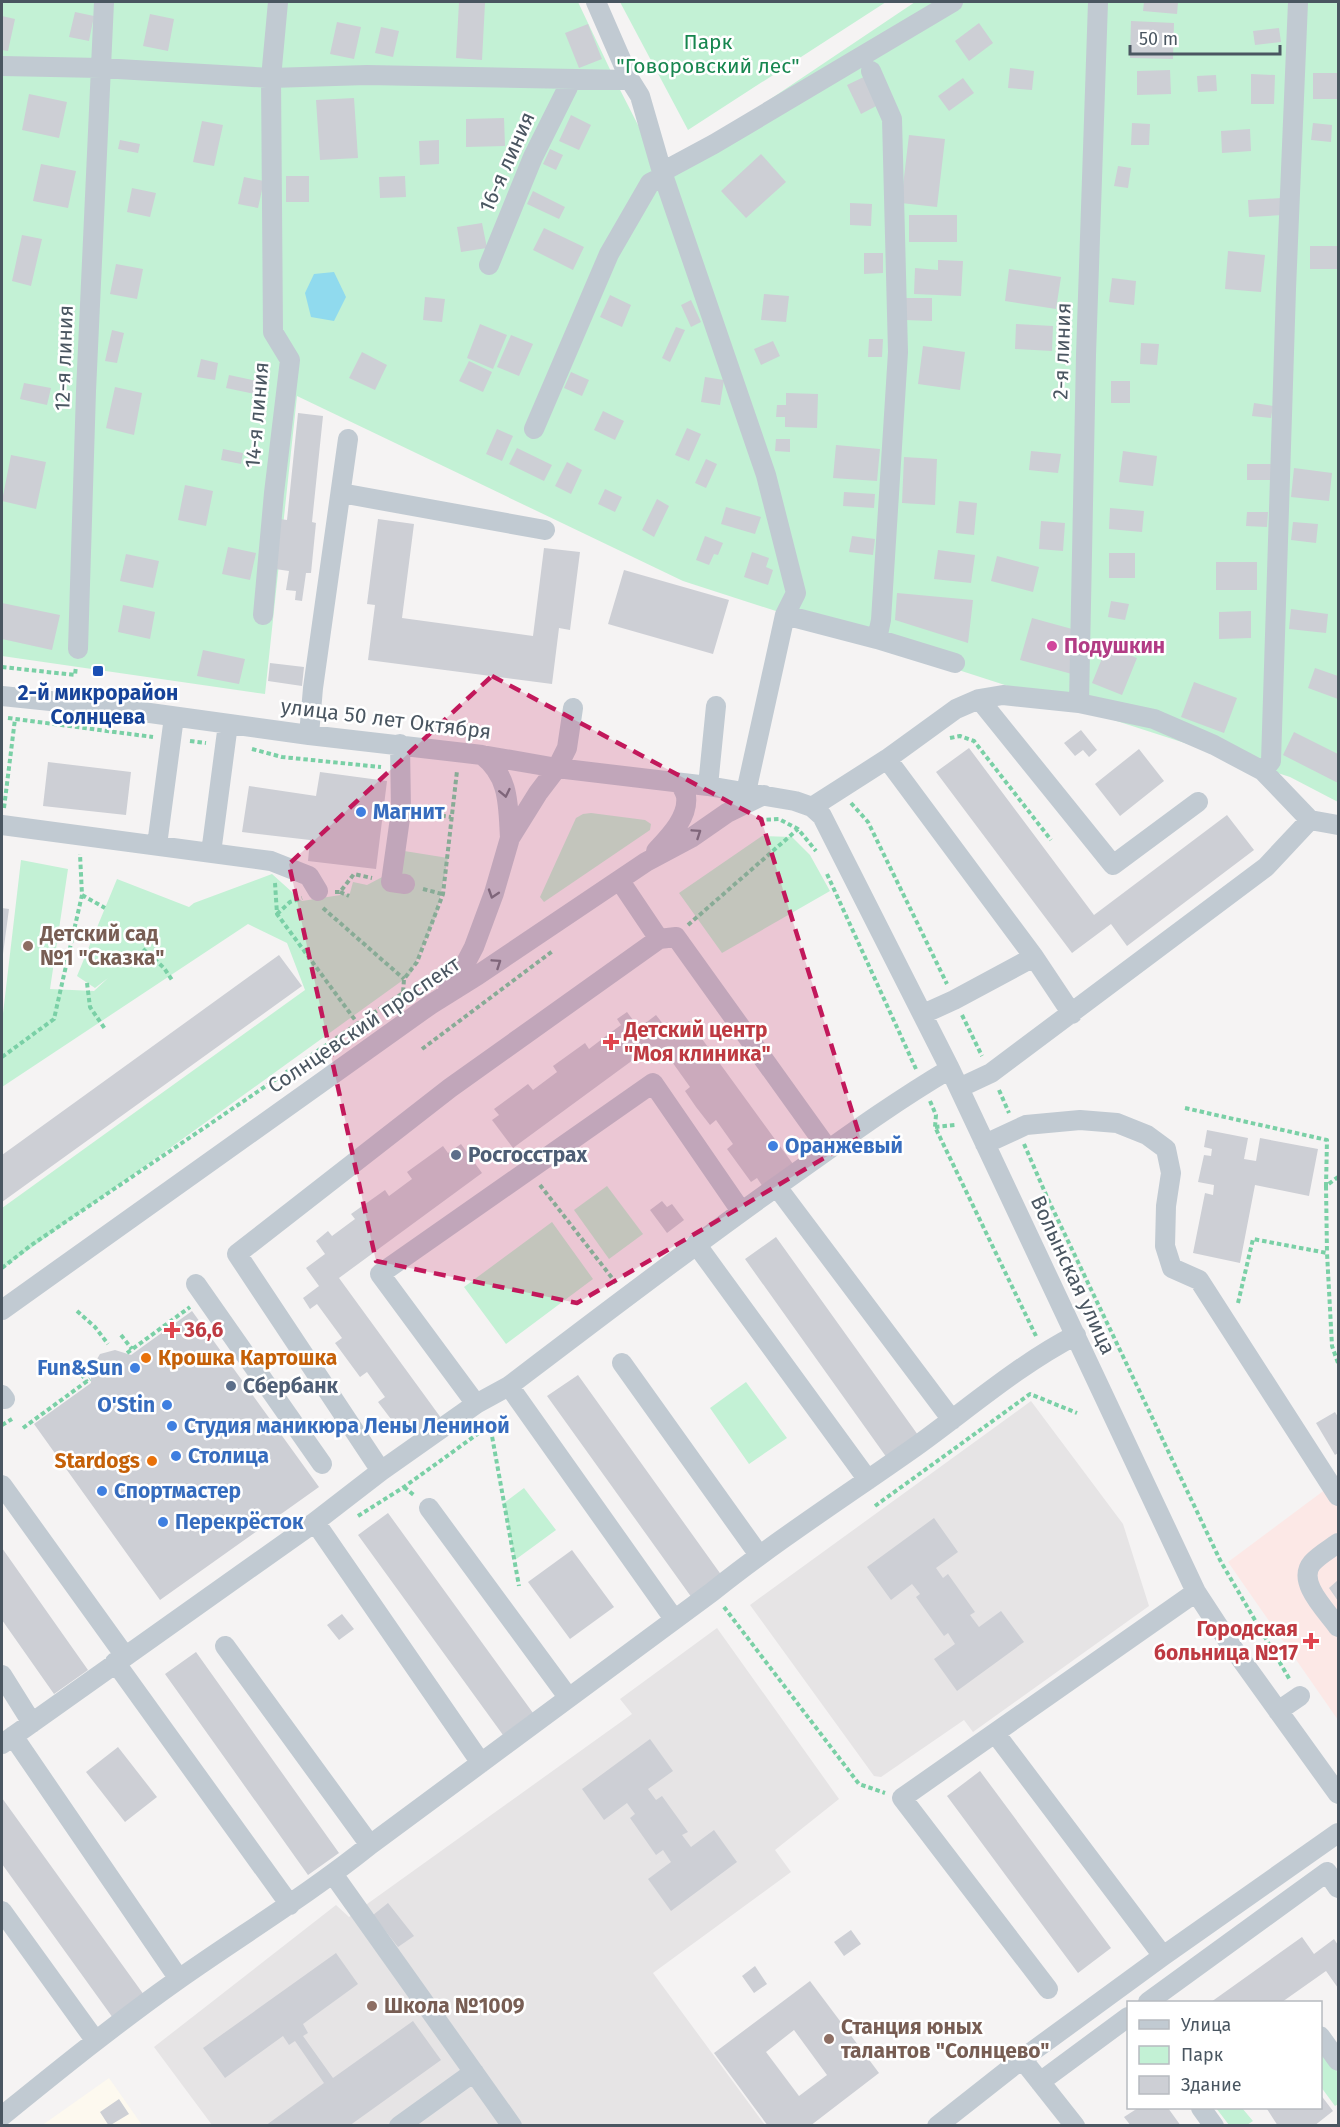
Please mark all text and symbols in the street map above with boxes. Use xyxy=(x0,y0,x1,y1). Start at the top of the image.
scale bar xyxy=(1130,18,1280,56)
text: 50 m xyxy=(1139,28,1178,50)
park label: Парк "Говоровский лес" xyxy=(616,29,800,79)
street label: 16-я линия xyxy=(473,108,541,216)
street label: 2-я линия xyxy=(1047,302,1077,400)
street label: 12-я линия xyxy=(49,305,79,411)
street label: 14-я линия xyxy=(239,361,275,469)
place label: Подушкин xyxy=(1064,633,1165,659)
marker: Подушкин xyxy=(1045,639,1059,653)
marker: 2-й микрорайон Солнцева xyxy=(91,664,105,678)
place label: 2-й микрорайон Солнцева xyxy=(18,680,178,730)
street label: улица 50 лет Октября xyxy=(279,693,493,745)
one-way arrow xyxy=(498,787,511,797)
place label: Магнит xyxy=(373,799,446,825)
marker: Магнит xyxy=(354,805,368,819)
one-way arrow xyxy=(690,829,701,840)
one-way arrow xyxy=(488,888,501,899)
place label: Детский сад №1 "Сказка" xyxy=(39,921,164,971)
marker: Детский сад №1 "Сказка" xyxy=(21,939,35,953)
street label: Солнцевский проспект xyxy=(263,951,466,1099)
one-way arrow xyxy=(490,959,501,970)
place label: Детский центр "Моя клиника" xyxy=(623,1017,771,1067)
marker: Детский центр "Моя клиника" xyxy=(602,1033,620,1051)
place label: Оранжевый xyxy=(785,1133,903,1159)
marker: Оранжевый xyxy=(766,1139,780,1153)
place label: Росгосстрах xyxy=(468,1142,588,1168)
marker: Росгосстрах xyxy=(449,1148,463,1162)
street label: Волынская улица xyxy=(1025,1191,1121,1359)
place label: 36,6 xyxy=(183,1317,224,1343)
marker: 36,6 xyxy=(165,1323,179,1337)
place label: Крошка Картошка xyxy=(158,1345,337,1371)
marker: Крошка Картошка xyxy=(139,1351,153,1365)
place label: Fun&Sun xyxy=(37,1355,123,1381)
marker: Fun&Sun xyxy=(128,1361,142,1375)
place label: Сбербанк xyxy=(243,1373,338,1399)
marker: Сбербанк xyxy=(224,1379,238,1393)
place label: O'Stin xyxy=(97,1392,155,1418)
marker: O'Stin xyxy=(160,1398,174,1412)
place label: Студия маникюра Лены Лениной xyxy=(184,1413,510,1439)
marker: Студия маникюра Лены Лениной xyxy=(165,1419,179,1433)
place label: Столица xyxy=(188,1443,269,1469)
place label: Stardogs xyxy=(54,1448,140,1474)
marker: Столица xyxy=(169,1449,183,1463)
marker: Stardogs xyxy=(145,1454,159,1468)
place label: Спортмастер xyxy=(114,1478,241,1504)
marker: Спортмастер xyxy=(95,1484,109,1498)
place label: Перекрёсток xyxy=(175,1509,304,1535)
marker: Перекрёсток xyxy=(156,1515,170,1529)
place label: Городская больница №17 xyxy=(1154,1616,1298,1666)
marker: Городская больница №17 xyxy=(1302,1632,1320,1650)
place label: Школа №1009 xyxy=(384,1993,525,2019)
marker: Школа №1009 xyxy=(365,1999,379,2013)
legend xyxy=(1127,2001,1322,2109)
place label: Станция юных талантов "Солнцево" xyxy=(841,2014,1050,2064)
text: Улица xyxy=(1181,2014,1231,2036)
marker: Станция юных талантов "Солнцево" xyxy=(822,2032,836,2046)
text: Парк xyxy=(1181,2044,1224,2066)
text: Здание xyxy=(1181,2074,1242,2096)

